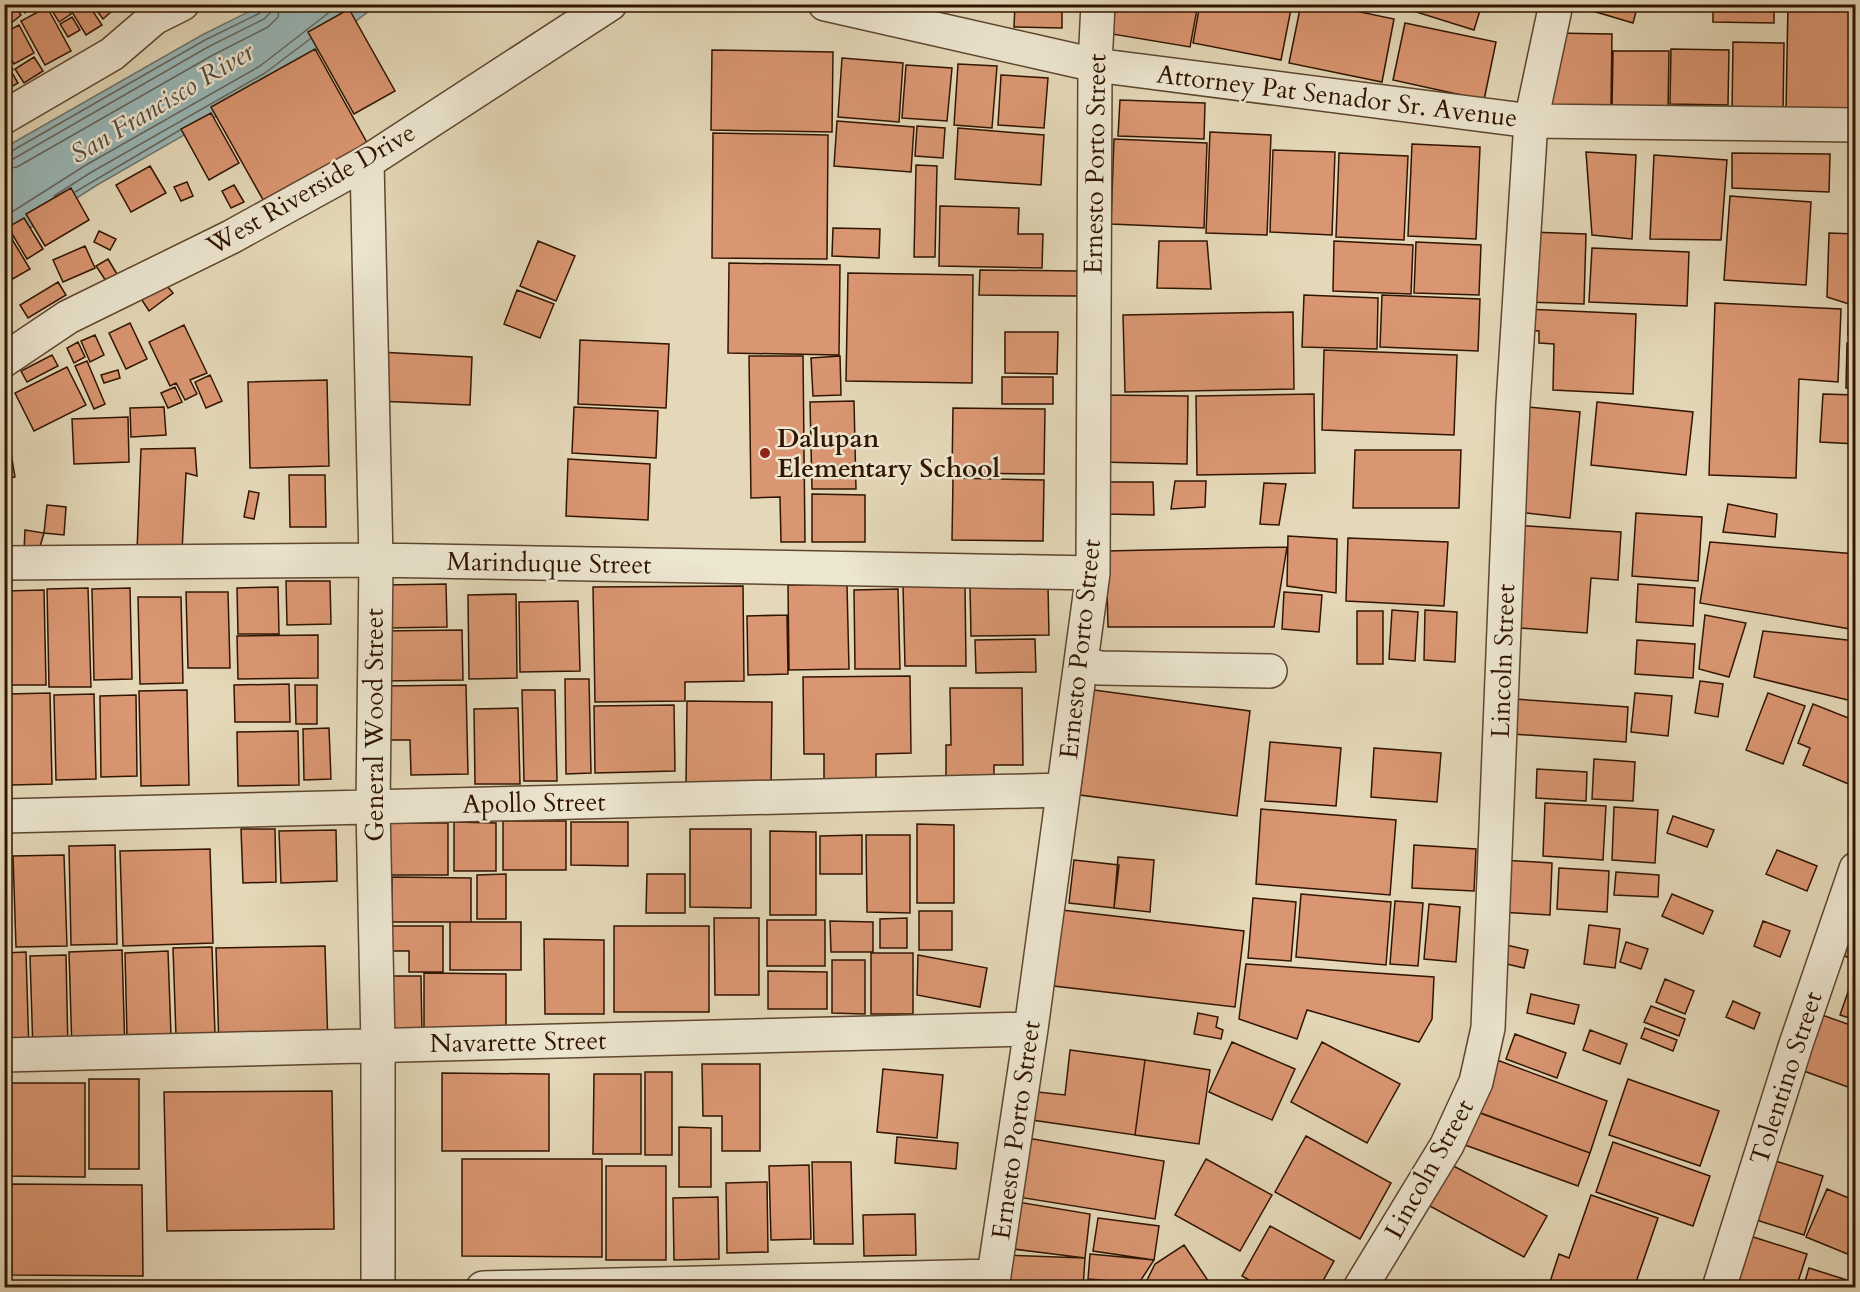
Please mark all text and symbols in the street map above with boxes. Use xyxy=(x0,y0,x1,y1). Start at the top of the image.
water label: San Francisco River xyxy=(63,33,262,173)
street label: Ernesto Porto Street xyxy=(1076,53,1114,275)
street label: Attorney Pat Senador Sr. Avenue xyxy=(1155,56,1519,136)
street label: West Riverside Drive xyxy=(199,115,422,264)
place label: Dalupan Elementary School xyxy=(777,421,1001,486)
marker: Dalupan Elementary School xyxy=(758,446,772,460)
street label: Ernesto Porto Street xyxy=(1051,537,1109,761)
street label: Marinduque Street xyxy=(446,544,652,582)
street label: Lincoln Street xyxy=(1483,583,1523,739)
street label: General Wood Street xyxy=(357,608,392,842)
street label: Apollo Street xyxy=(462,784,606,822)
street label: Tolentino Street xyxy=(1742,987,1830,1169)
street label: Ernesto Porto Street xyxy=(983,1018,1049,1242)
street label: Navarette Street xyxy=(429,1023,607,1061)
street label: Lincoln Street xyxy=(1376,1093,1482,1245)

